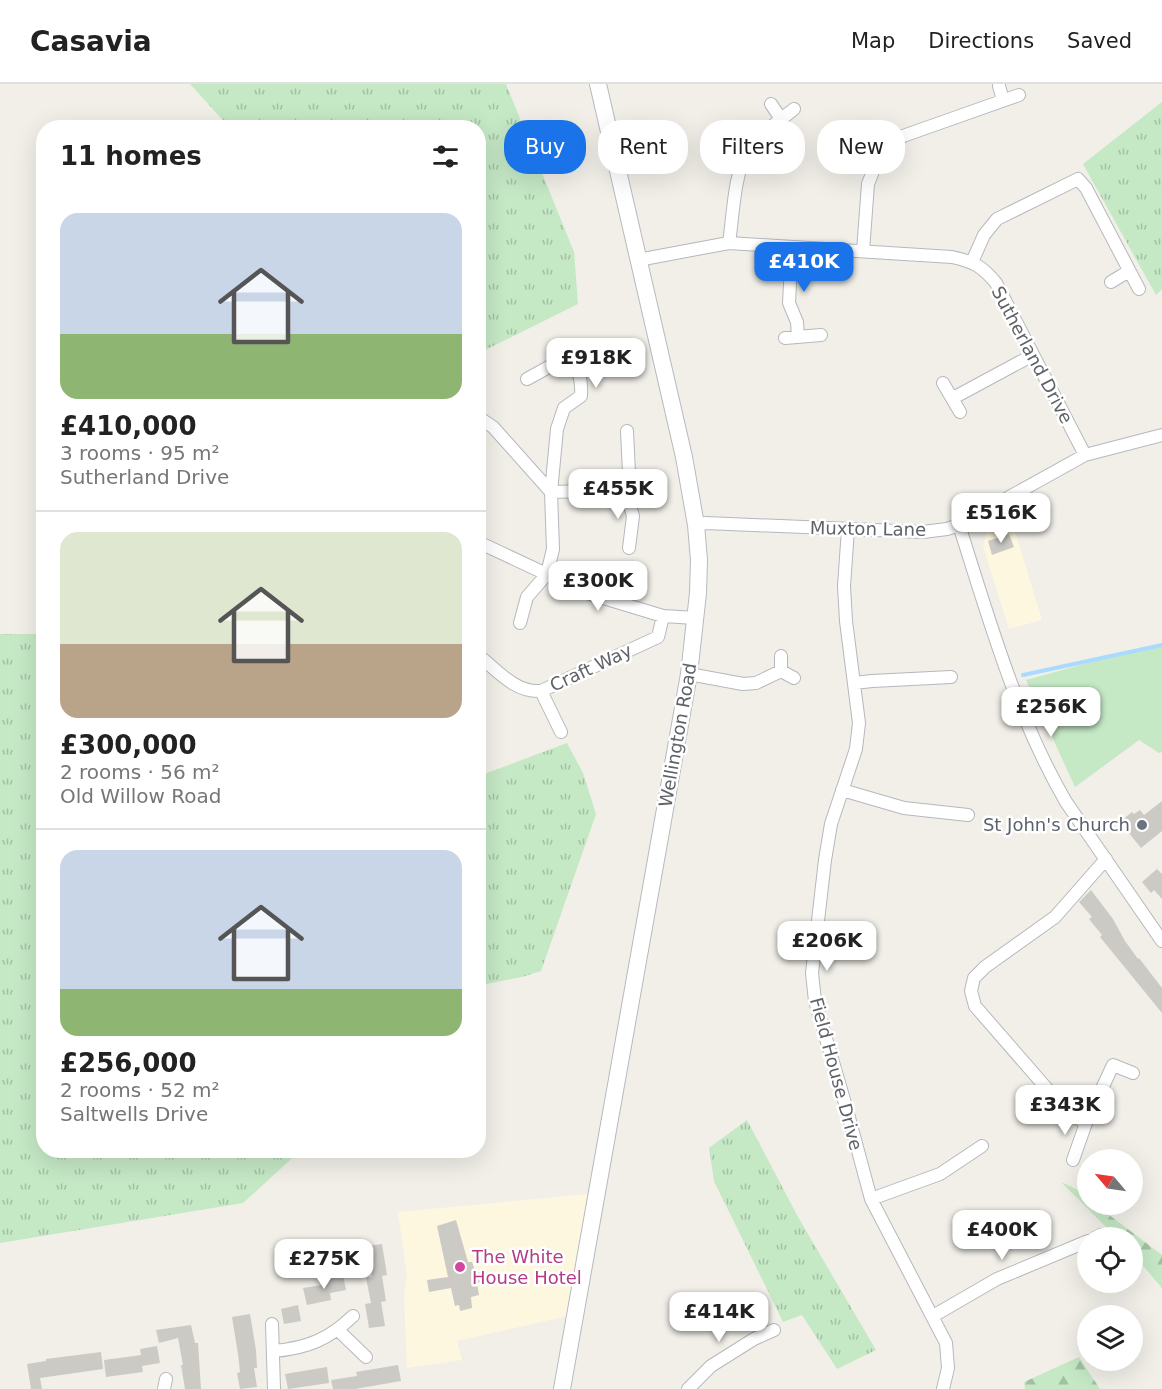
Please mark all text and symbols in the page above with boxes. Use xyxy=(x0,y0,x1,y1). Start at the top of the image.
text: Casavia xyxy=(30,25,152,58)
text: Map xyxy=(851,29,895,53)
text: Directions xyxy=(928,29,1034,53)
text: Saved xyxy=(1067,29,1132,53)
chip: Buy xyxy=(504,120,586,174)
chip: Rent xyxy=(598,120,688,174)
chip: Filters xyxy=(700,120,805,174)
chip: New xyxy=(817,120,905,174)
icon: filters xyxy=(429,140,462,173)
text: 11 homes xyxy=(60,141,202,171)
pin: £410K xyxy=(762,242,846,293)
text: £410K xyxy=(768,249,840,273)
icon: home xyxy=(207,252,315,360)
street label: Sutherland Drive xyxy=(987,283,1077,427)
pin: £918K xyxy=(554,338,638,389)
text: £918K xyxy=(560,345,632,369)
text: £410,000 xyxy=(60,411,197,441)
text: 3 rooms · 95 m² xyxy=(60,441,220,465)
text: Sutherland Drive xyxy=(60,465,229,489)
pin: £455K xyxy=(576,469,660,520)
text: £455K xyxy=(582,476,654,500)
pin: £516K xyxy=(959,493,1043,544)
text: £516K xyxy=(965,500,1037,524)
street label: Muxton Lane xyxy=(810,517,926,540)
pin: £300K xyxy=(556,561,640,612)
text: £300K xyxy=(562,568,634,592)
icon: home xyxy=(207,571,315,679)
street label: Craft Way xyxy=(546,639,635,696)
street label: Wellington Road xyxy=(654,661,701,809)
pin: £256K xyxy=(1009,687,1093,738)
text: £256K xyxy=(1015,694,1087,718)
text: £300,000 xyxy=(60,730,197,760)
text: 2 rooms · 56 m² xyxy=(60,760,220,784)
text: Old Willow Road xyxy=(60,784,222,808)
place label: St John's Church xyxy=(983,814,1130,835)
marker: St John's Church xyxy=(1135,818,1149,832)
icon: home xyxy=(207,889,315,997)
pin: £206K xyxy=(785,921,869,972)
text: £206K xyxy=(791,928,863,952)
street label: Field House Drive xyxy=(806,995,867,1153)
text: £256,000 xyxy=(60,1048,197,1078)
text: 2 rooms · 52 m² xyxy=(60,1078,220,1102)
pin: £343K xyxy=(1023,1085,1107,1136)
text: £343K xyxy=(1029,1092,1101,1116)
text: Saltwells Drive xyxy=(60,1102,208,1126)
north arrow xyxy=(1077,1149,1143,1215)
map controls xyxy=(1077,1149,1143,1371)
pin: £400K xyxy=(960,1210,1044,1261)
text: £400K xyxy=(966,1217,1038,1241)
button: locate xyxy=(1077,1227,1143,1293)
pin: £275K xyxy=(282,1239,366,1290)
text: £275K xyxy=(288,1246,360,1270)
place label: The White House Hotel xyxy=(471,1246,582,1288)
marker: The White House Hotel xyxy=(453,1260,467,1274)
pin: £414K xyxy=(677,1292,761,1343)
text: £414K xyxy=(683,1299,755,1323)
button: layers xyxy=(1077,1305,1143,1371)

